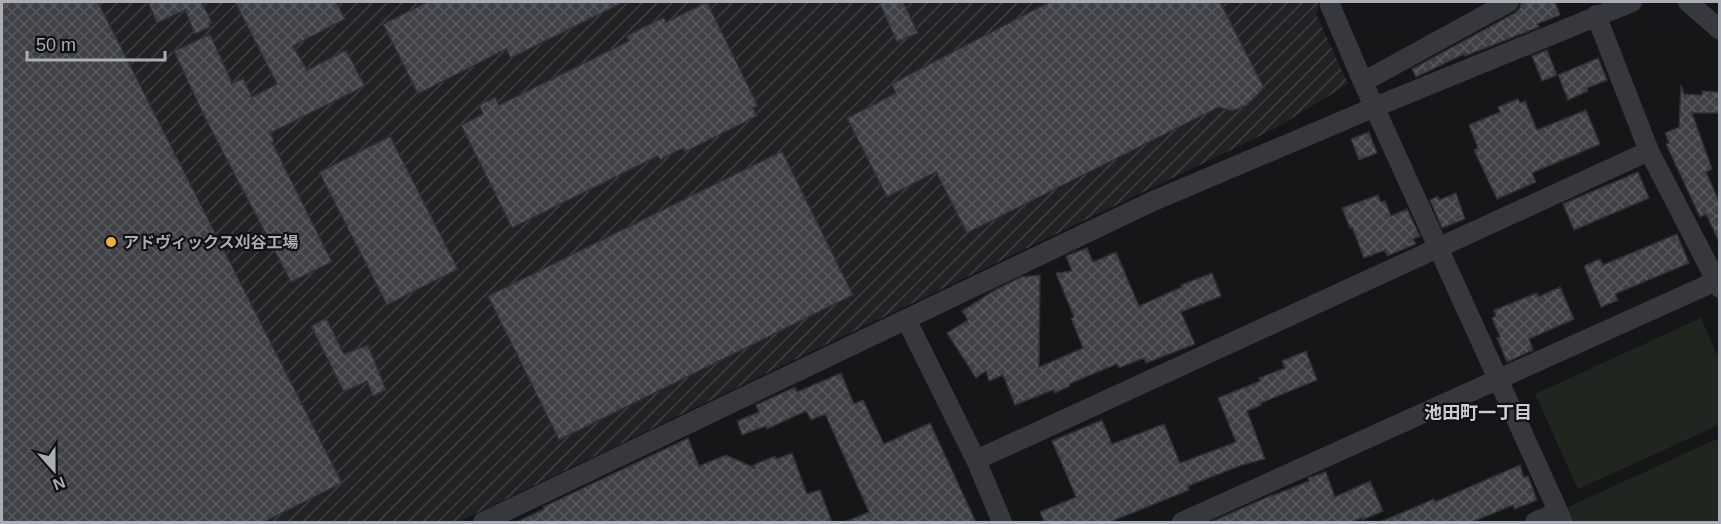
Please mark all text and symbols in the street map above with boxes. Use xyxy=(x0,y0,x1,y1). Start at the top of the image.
scale bar xyxy=(27,24,165,62)
text: 50 m xyxy=(36,35,76,55)
place label: アドヴィックス刈谷工場 xyxy=(123,234,299,251)
marker: アドヴィックス刈谷工場 xyxy=(104,235,118,249)
district label: 池田町一丁目 xyxy=(1424,403,1532,423)
north arrow xyxy=(24,440,84,500)
text: N xyxy=(51,474,68,494)

